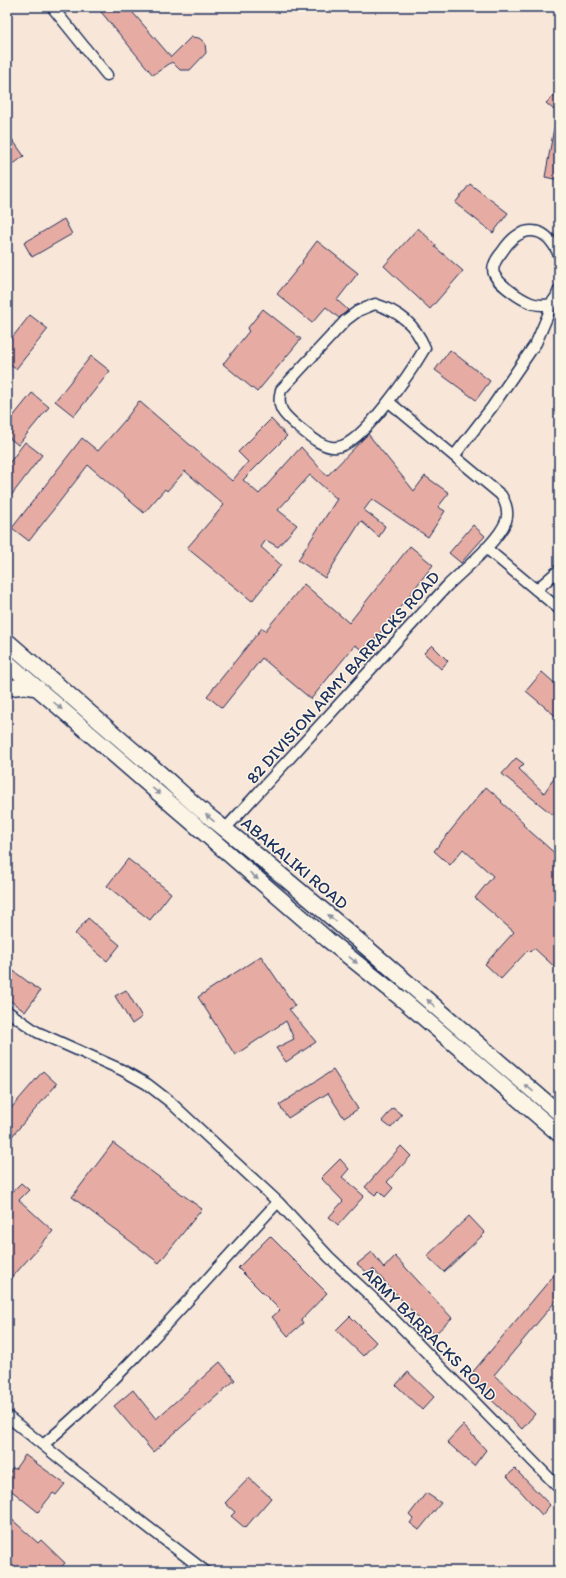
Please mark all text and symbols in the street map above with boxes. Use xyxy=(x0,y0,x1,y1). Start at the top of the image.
street label: 82 DIVISION ARMY BARRACKS ROAD xyxy=(242,567,444,787)
one-way arrow xyxy=(52,701,63,710)
one-way arrow xyxy=(150,786,161,795)
one-way arrow xyxy=(205,813,216,822)
street label: ABAKALIKI ROAD xyxy=(238,813,352,913)
one-way arrow xyxy=(249,871,260,880)
one-way arrow xyxy=(327,914,337,923)
one-way arrow xyxy=(348,956,359,965)
one-way arrow xyxy=(426,998,436,1007)
one-way arrow xyxy=(524,1083,535,1092)
street label: ARMY BARRACKS ROAD xyxy=(359,1263,501,1405)

